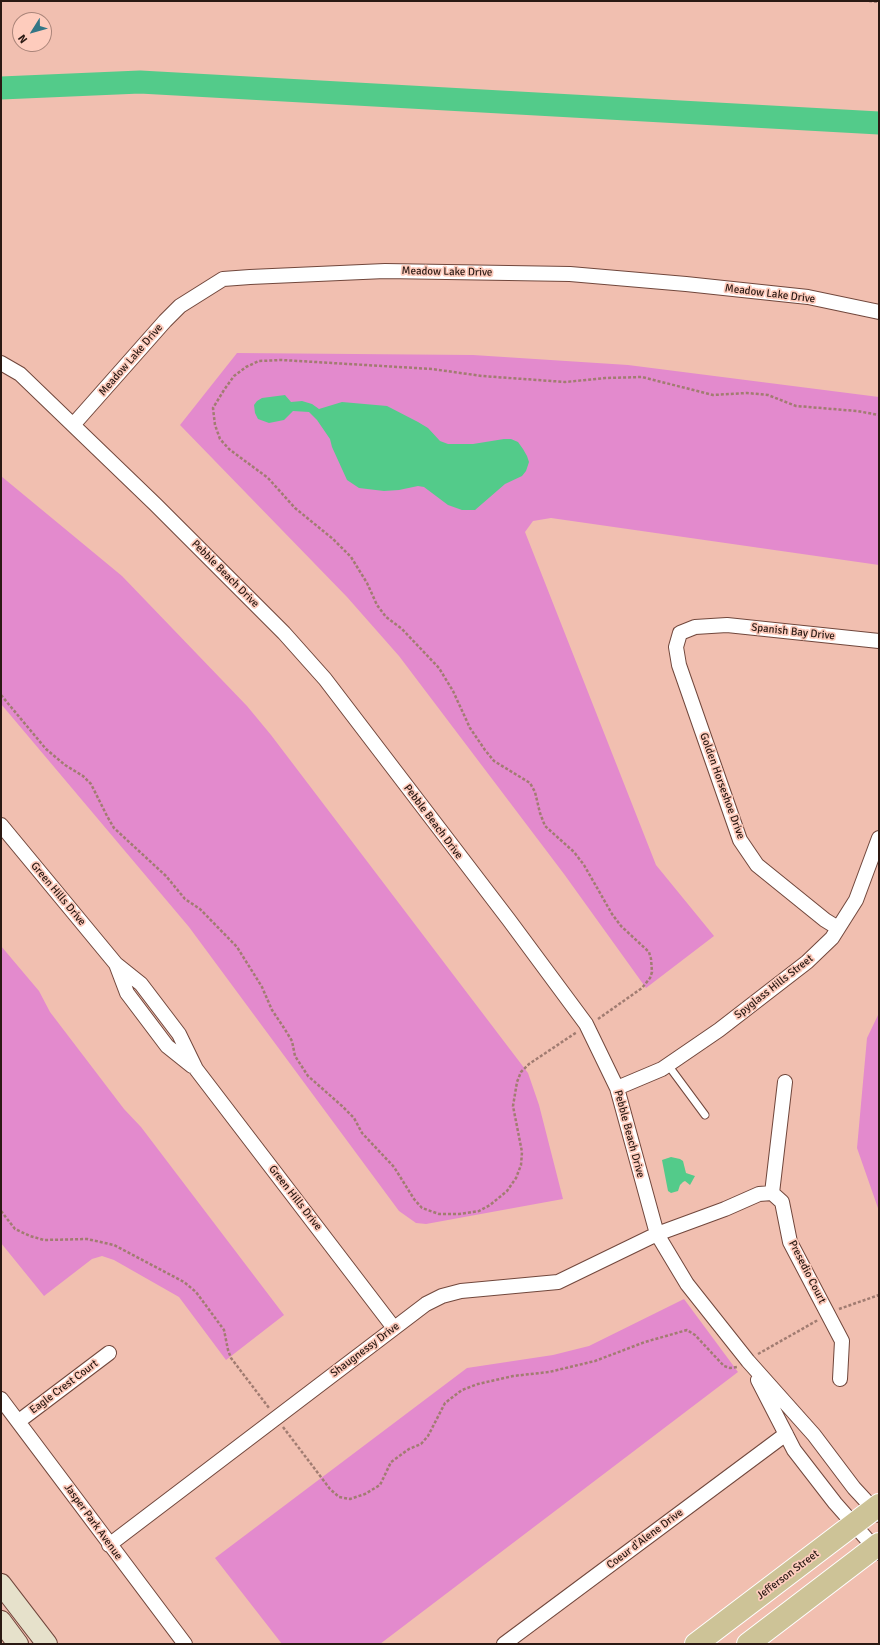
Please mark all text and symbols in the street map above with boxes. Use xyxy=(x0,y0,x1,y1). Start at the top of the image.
north arrow xyxy=(12,12,52,52)
text: N xyxy=(15,32,30,46)
street label: Meadow Lake Drive xyxy=(402,265,492,279)
street label: Meadow Lake Drive xyxy=(724,282,816,306)
street label: Meadow Lake Drive xyxy=(96,321,166,399)
street label: Pebble Beach Drive xyxy=(189,538,261,610)
street label: Spanish Bay Drive xyxy=(751,621,835,643)
street label: Golden Horseshoe Drive xyxy=(697,731,747,841)
street label: Pebble Beach Drive xyxy=(401,782,465,862)
street label: Green Hills Drive xyxy=(28,860,88,928)
street label: Spyglass Hills Street xyxy=(732,952,816,1022)
street label: Pebble Beach Drive xyxy=(611,1089,647,1179)
street label: Green Hills Drive xyxy=(266,1163,324,1233)
street label: Presedio Court xyxy=(785,1238,829,1306)
street label: Shaugnessy Drive xyxy=(328,1320,402,1380)
street label: Eagle Crest Court xyxy=(27,1357,101,1417)
street label: Jasper Park Avenue xyxy=(61,1481,125,1563)
street label: Coeur d'Alene Drive xyxy=(604,1506,686,1572)
street label: Jefferson Street xyxy=(754,1547,822,1603)

